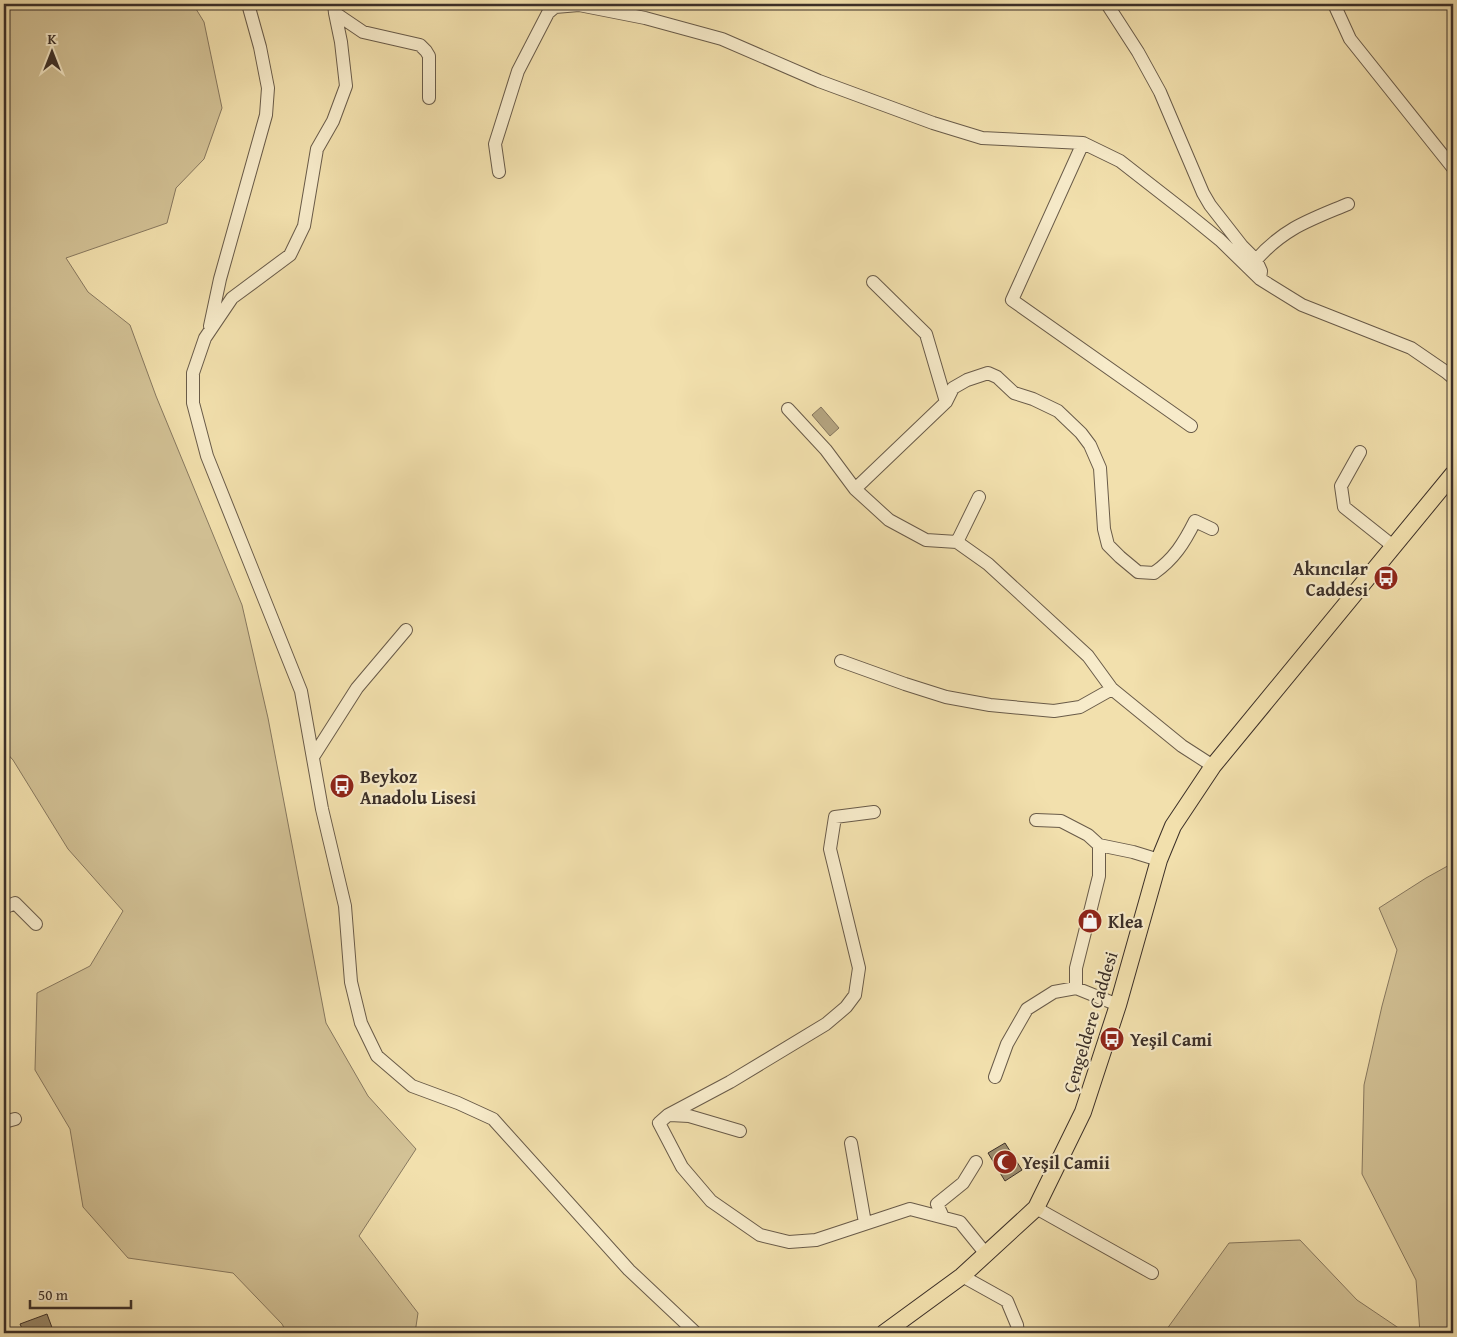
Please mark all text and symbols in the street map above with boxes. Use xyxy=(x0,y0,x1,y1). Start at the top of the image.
north arrow xyxy=(28,28,78,78)
text: K xyxy=(48,29,57,49)
place label: Akıncılar Caddesi xyxy=(1293,555,1369,603)
bus stop icon: Akıncılar Caddesi xyxy=(1373,565,1399,591)
place label: Beykoz Anadolu Lisesi xyxy=(360,763,476,811)
bus stop icon: Beykoz Anadolu Lisesi xyxy=(329,773,355,799)
shop icon: Klea xyxy=(1077,908,1103,934)
place label: Klea xyxy=(1108,908,1144,935)
street label: Çengeldere Caddesi xyxy=(1056,948,1124,1096)
bus stop icon: Yeşil Cami xyxy=(1099,1026,1125,1052)
place label: Yeşil Cami xyxy=(1130,1026,1213,1053)
mosque icon: Yeşil Camii xyxy=(992,1149,1018,1175)
place label: Yeşil Camii xyxy=(1022,1149,1110,1176)
scale bar xyxy=(30,1277,131,1309)
text: 50 m xyxy=(38,1284,69,1305)

